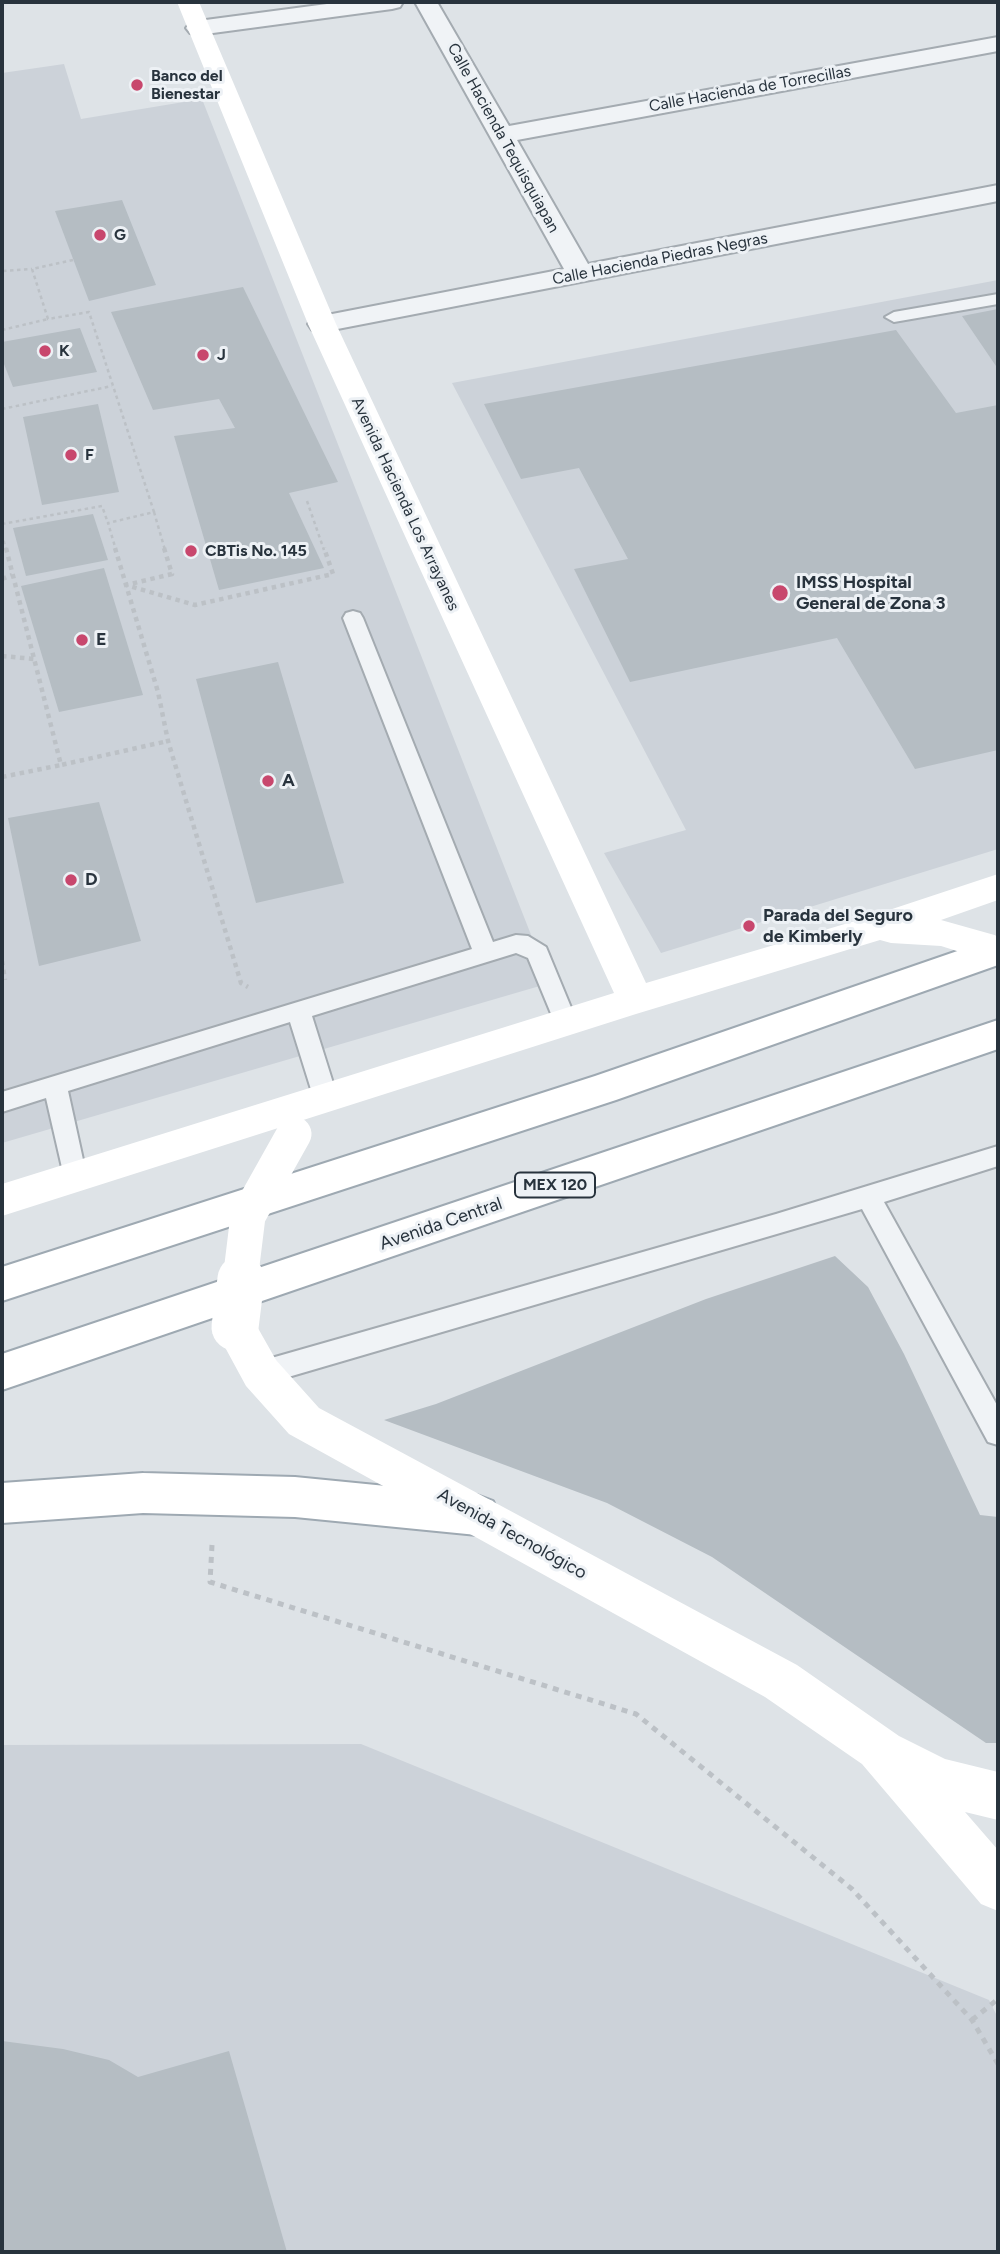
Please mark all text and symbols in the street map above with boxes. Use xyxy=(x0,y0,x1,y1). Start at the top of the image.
street label: Calle Hacienda Tequisquiapan xyxy=(443,40,563,236)
street label: Calle Hacienda de Torrecillas xyxy=(647,62,853,116)
place label: Banco del Bienestar xyxy=(151,66,223,104)
marker: Banco del Bienestar xyxy=(129,77,145,93)
place label: G xyxy=(114,225,126,245)
marker: G xyxy=(92,227,108,243)
street label: Calle Hacienda Piedras Negras xyxy=(551,229,769,289)
place label: K xyxy=(59,341,70,361)
marker: K xyxy=(37,343,53,359)
place label: J xyxy=(217,345,226,365)
marker: J xyxy=(195,347,211,363)
street label: Avenida Hacienda Los Arrayanes xyxy=(347,394,463,614)
place label: F xyxy=(85,445,94,465)
marker: F xyxy=(63,447,79,463)
place label: CBTis No. 145 xyxy=(205,541,307,561)
marker: CBTis No. 145 xyxy=(183,543,199,559)
place label: IMSS Hospital General de Zona 3 xyxy=(796,572,946,614)
marker: IMSS Hospital General de Zona 3 xyxy=(770,583,790,603)
place label: E xyxy=(96,629,107,651)
marker: E xyxy=(74,632,90,648)
place label: A xyxy=(282,770,295,792)
marker: A xyxy=(260,773,276,789)
place label: D xyxy=(85,869,98,891)
marker: D xyxy=(63,872,79,888)
place label: Parada del Seguro de Kimberly xyxy=(763,905,913,948)
marker: Parada del Seguro de Kimberly xyxy=(741,918,757,934)
road number: MEX 120 xyxy=(515,1172,595,1198)
street label: Avenida Central xyxy=(377,1193,505,1255)
street label: Avenida Tecnológico xyxy=(433,1484,591,1584)

